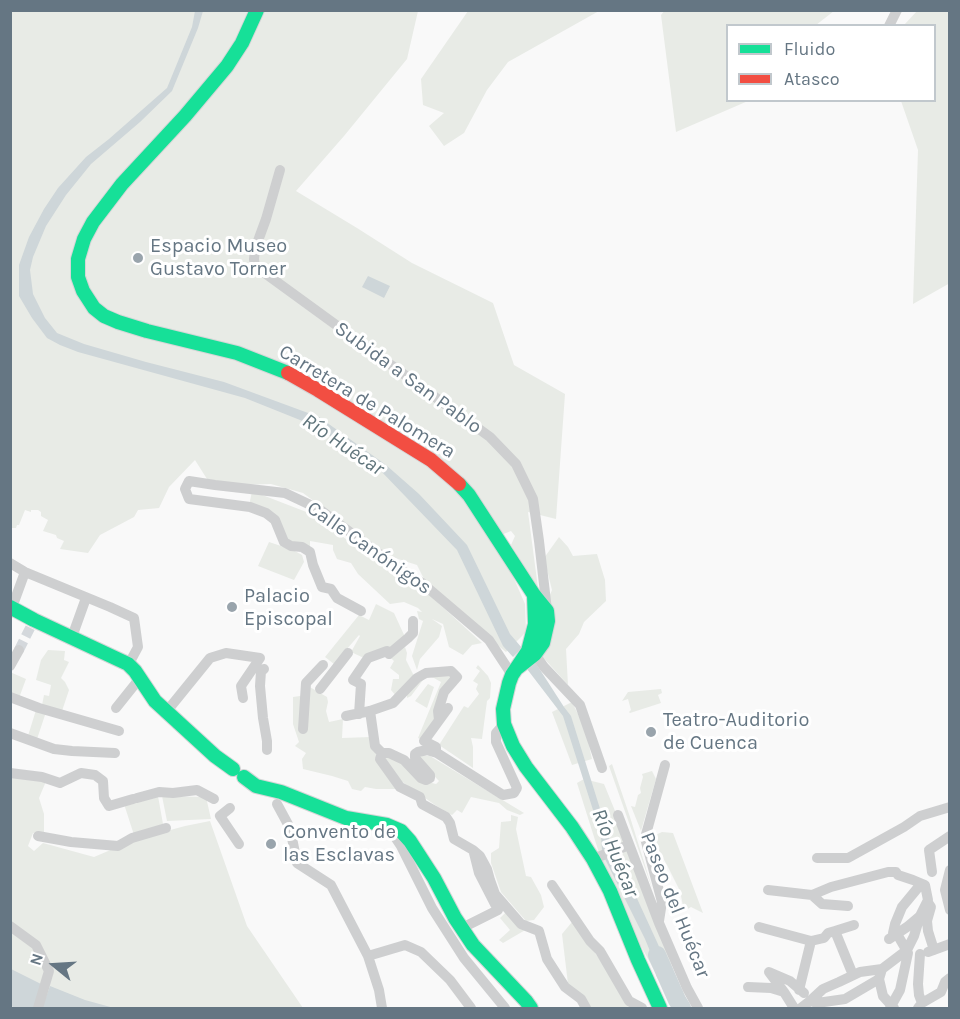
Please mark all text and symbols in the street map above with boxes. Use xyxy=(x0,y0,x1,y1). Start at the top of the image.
legend xyxy=(726,24,936,102)
text: Fluido xyxy=(784,38,835,60)
text: Atasco xyxy=(784,68,840,90)
place label: Espacio Museo Gustavo Torner xyxy=(150,234,287,281)
marker: Espacio Museo Gustavo Torner xyxy=(131,251,145,265)
street label: Subida a San Pablo xyxy=(330,317,486,439)
street label: Carretera de Palomera xyxy=(274,340,460,464)
water label: Río Huécar xyxy=(297,408,389,482)
street label: Calle Canónigos xyxy=(302,496,436,600)
place label: Palacio Episcopal xyxy=(244,584,333,631)
marker: Palacio Episcopal xyxy=(225,600,239,614)
place label: Teatro-Auditorio de Cuenca xyxy=(663,708,809,755)
marker: Teatro-Auditorio de Cuenca xyxy=(644,725,658,739)
water label: Río Huécar xyxy=(586,805,644,901)
place label: Convento de las Esclavas xyxy=(283,820,396,867)
street label: Paseo del Huécar xyxy=(635,828,715,982)
marker: Convento de las Esclavas xyxy=(264,837,278,851)
north arrow xyxy=(24,935,84,995)
text: N xyxy=(26,951,47,968)

